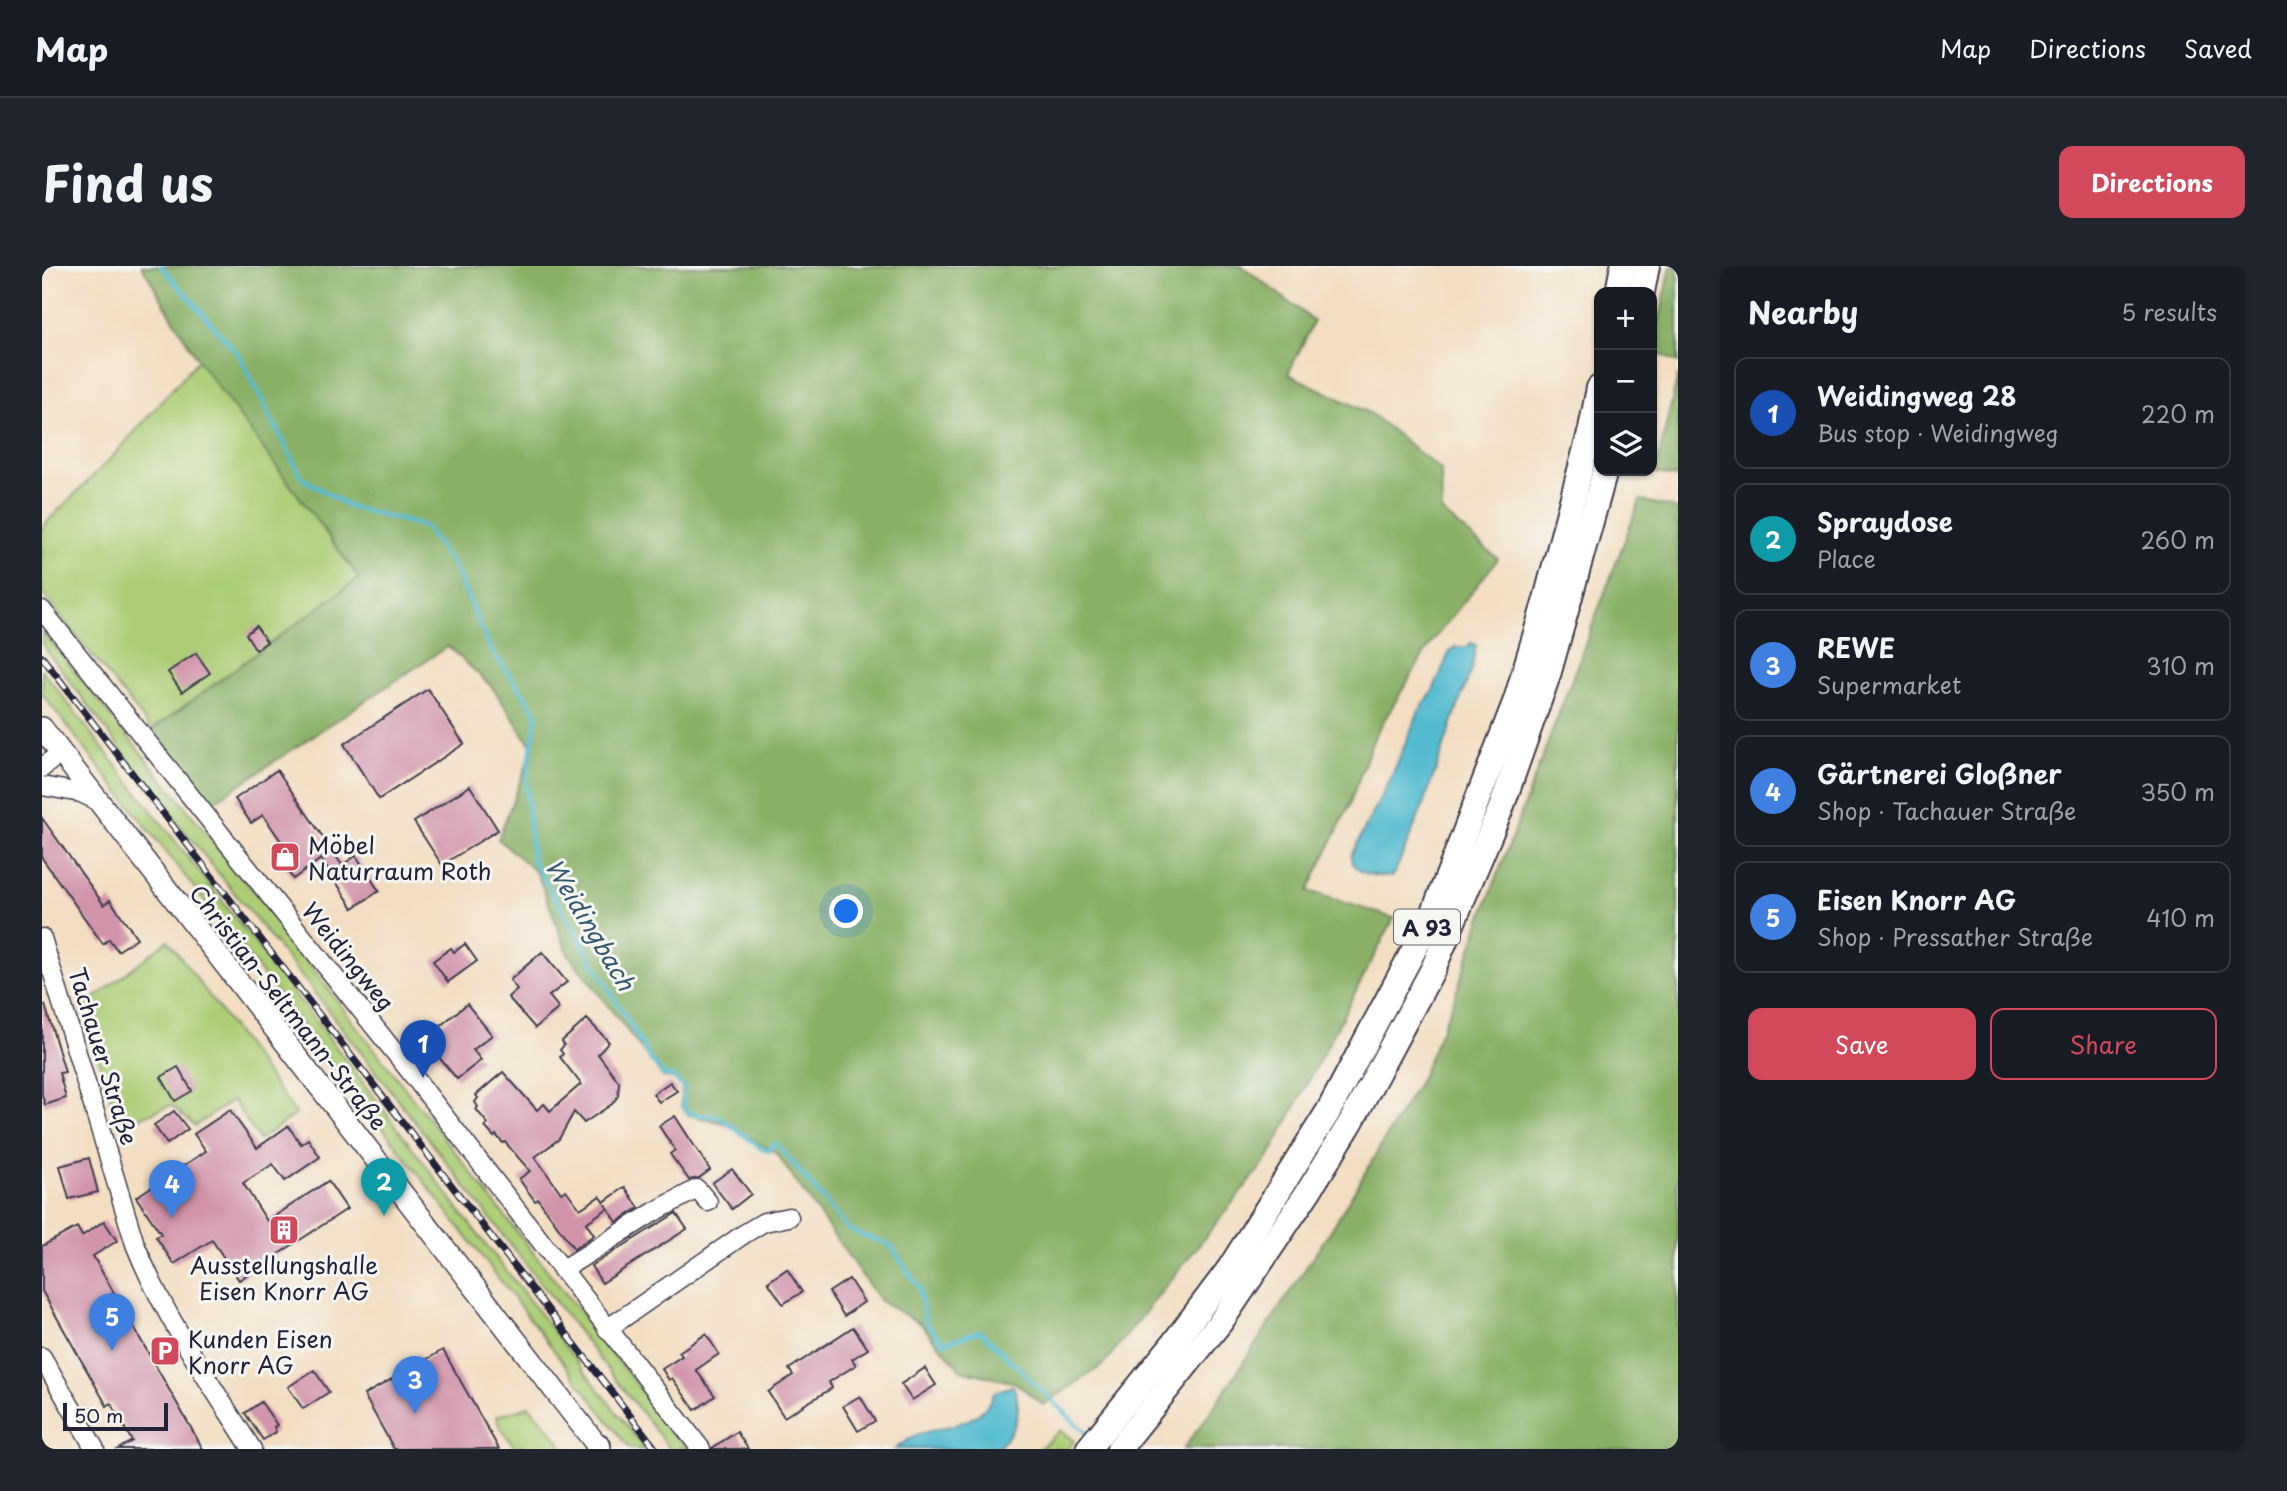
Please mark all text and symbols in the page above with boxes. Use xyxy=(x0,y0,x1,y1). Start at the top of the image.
text: Map xyxy=(35,23,108,73)
text: Map xyxy=(1940,30,1991,66)
text: Directions xyxy=(2029,30,2146,66)
text: Saved xyxy=(2184,30,2252,66)
text: Find us xyxy=(42,145,213,219)
button: Directions xyxy=(2059,146,2245,218)
map controls xyxy=(1594,287,1657,476)
button: + xyxy=(1594,287,1657,350)
text: Nearby xyxy=(1748,289,1858,334)
text: 5 results xyxy=(2121,294,2217,329)
button: − xyxy=(1594,350,1657,413)
text: Weidingweg 28 xyxy=(1817,376,2017,415)
text: 1 xyxy=(1768,396,1779,431)
text: 220 m xyxy=(2141,396,2215,431)
button: layers xyxy=(1594,413,1657,476)
text: Bus stop · Weidingweg xyxy=(1817,415,2059,450)
text: Spraydose xyxy=(1817,502,1953,541)
text: 2 xyxy=(1765,522,1781,557)
text: 260 m xyxy=(2140,522,2215,557)
text: Place xyxy=(1817,541,1876,576)
text: REWE xyxy=(1817,628,1895,667)
text: 3 xyxy=(1765,648,1781,683)
text: 310 m xyxy=(2146,648,2215,683)
text: Supermarket xyxy=(1817,667,1961,702)
text: Gärtnerei Gloßner xyxy=(1817,754,2062,793)
text: 4 xyxy=(1765,774,1781,809)
text: 350 m xyxy=(2140,774,2215,809)
text: Shop · Tachauer Straße xyxy=(1817,793,2076,828)
place label: Möbel Naturraum Roth xyxy=(308,827,492,888)
shop icon: Möbel Naturraum Roth xyxy=(268,840,302,874)
water label: Weidingbach xyxy=(537,851,645,998)
street label: Christian-Seltmann-Straße xyxy=(182,877,396,1137)
text: Eisen Knorr AG xyxy=(1817,880,2016,919)
street label: Weidingweg xyxy=(294,894,404,1018)
your location xyxy=(829,894,863,928)
text: 5 xyxy=(1766,900,1780,935)
text: 410 m xyxy=(2146,900,2215,935)
road number: A 93 xyxy=(1394,910,1460,944)
text: Shop · Pressather Straße xyxy=(1817,919,2093,954)
street label: Tachauer Straße xyxy=(60,963,148,1149)
button: Save xyxy=(1748,1008,1976,1080)
button: Share xyxy=(1990,1008,2217,1080)
pin: 1 xyxy=(400,1020,446,1078)
pin: 2 xyxy=(361,1158,407,1216)
pin: 4 xyxy=(149,1160,195,1218)
building icon: Ausstellungshalle Eisen Knorr AG xyxy=(267,1213,301,1247)
place label: Ausstellungshalle Eisen Knorr AG xyxy=(190,1247,378,1308)
pin: 5 xyxy=(89,1293,135,1351)
place label: Kunden Eisen Knorr AG xyxy=(188,1321,333,1382)
parking icon: Kunden Eisen Knorr AG xyxy=(148,1334,182,1368)
pin: 3 xyxy=(392,1356,438,1414)
scale bar xyxy=(63,1400,168,1432)
text: 50 m xyxy=(74,1401,123,1429)

